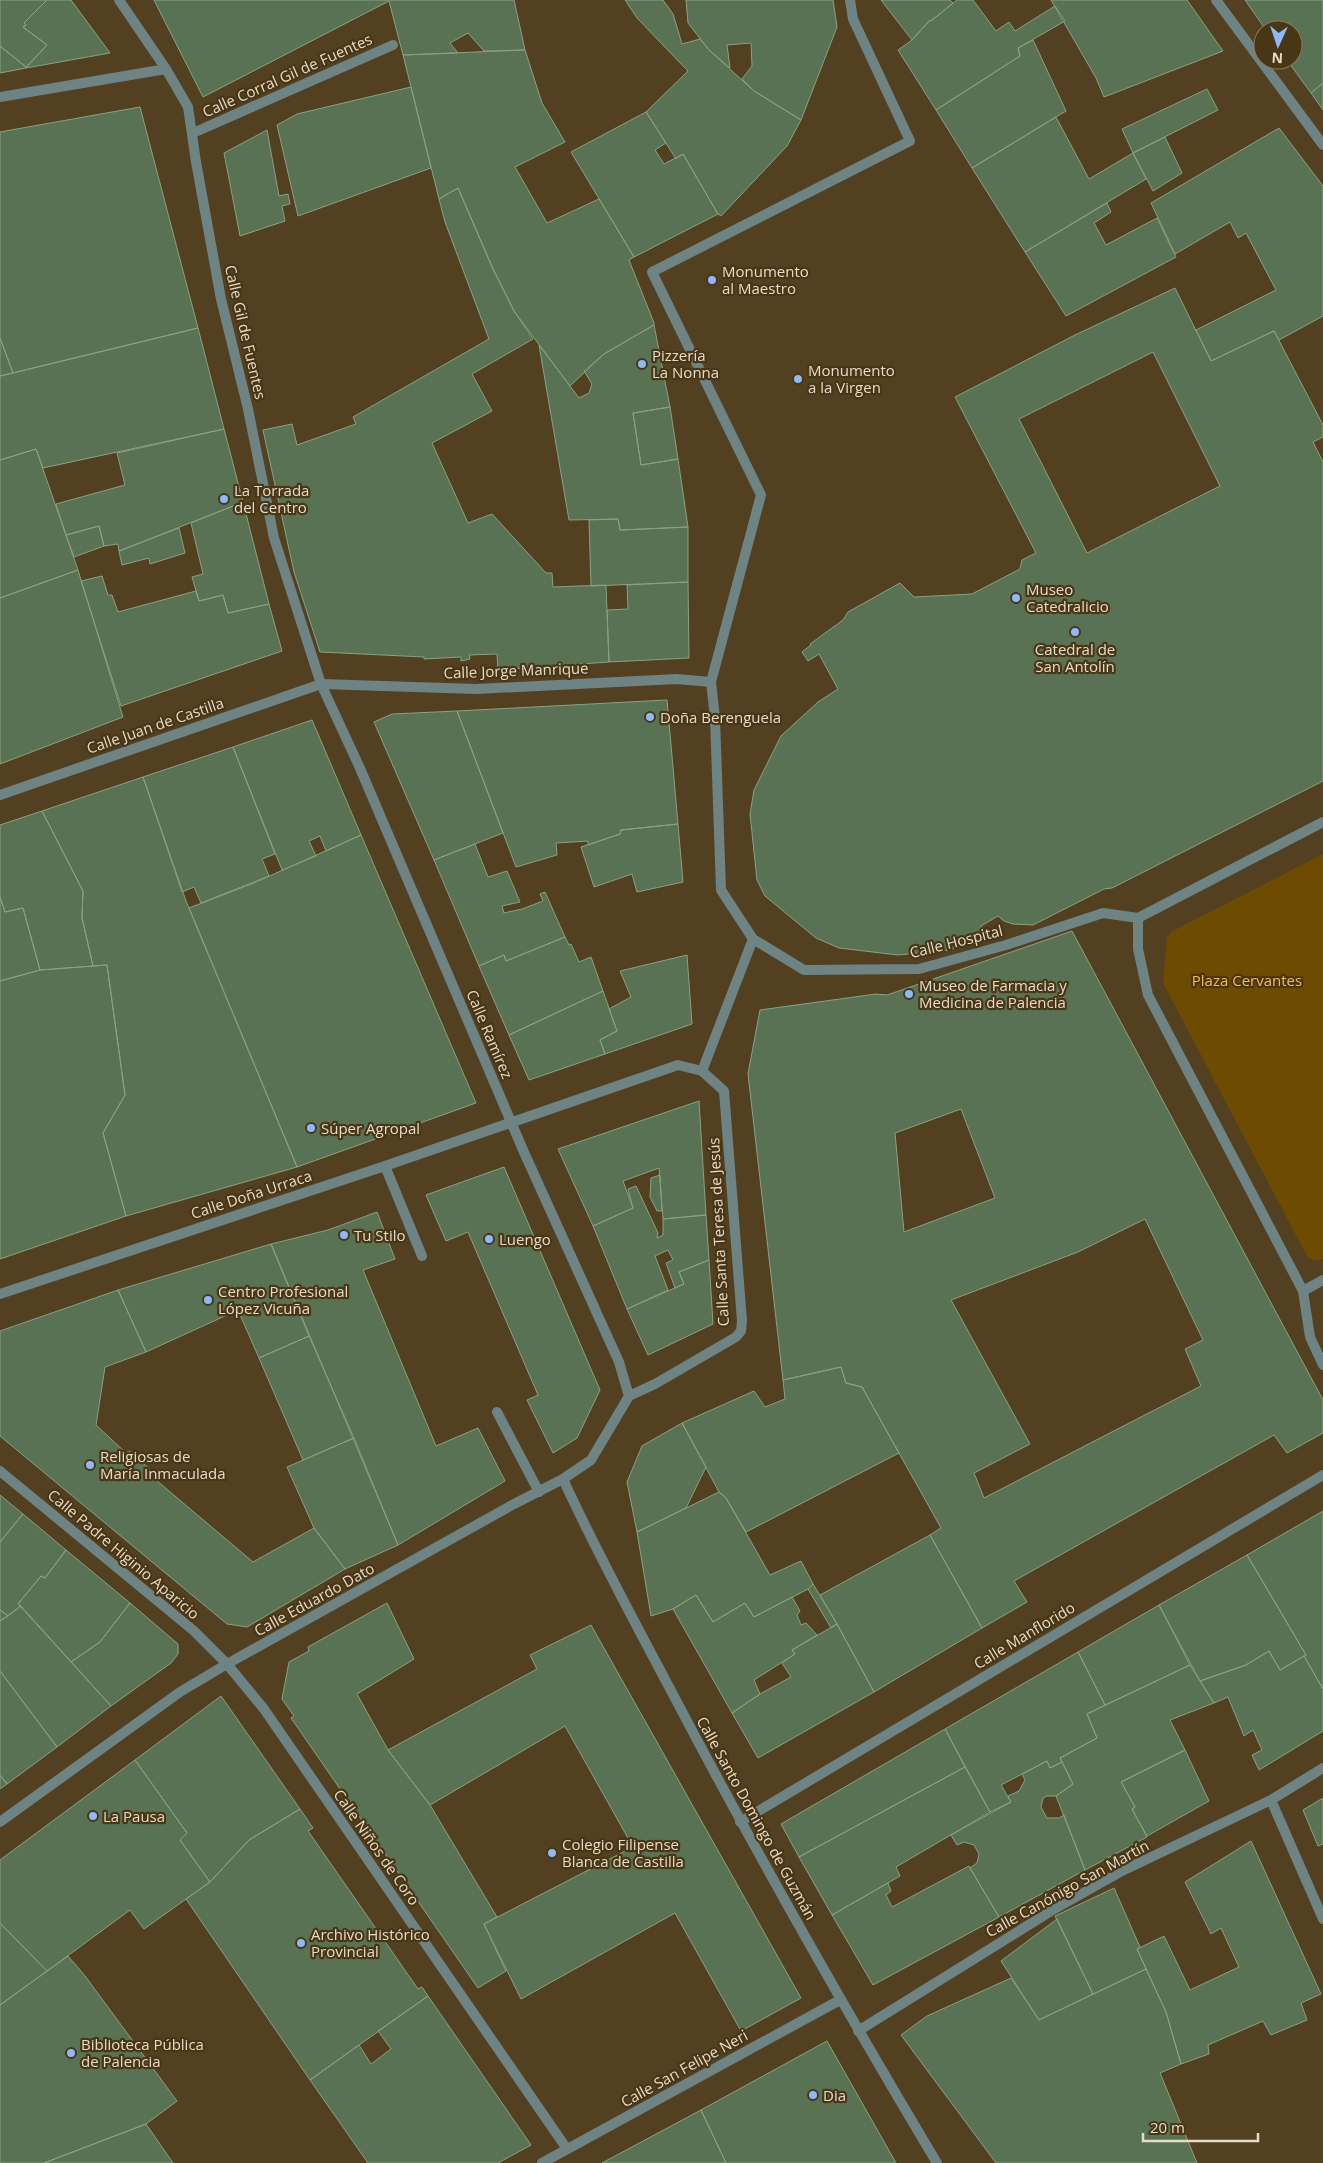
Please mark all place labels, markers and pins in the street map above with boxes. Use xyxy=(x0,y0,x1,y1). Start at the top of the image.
place label: Monumento al Maestro xyxy=(722,261,809,298)
marker: Monumento al Maestro xyxy=(706,274,718,286)
place label: Pizzería La Nonna xyxy=(652,345,719,382)
marker: Pizzería La Nonna xyxy=(636,358,648,370)
place label: Monumento a la Virgen xyxy=(808,360,895,397)
marker: Monumento a la Virgen xyxy=(792,373,804,385)
place label: La Torrada del Centro xyxy=(234,480,309,517)
marker: La Torrada del Centro xyxy=(218,493,230,505)
place label: Museo Catedralicio xyxy=(1026,579,1109,616)
marker: Museo Catedralicio xyxy=(1010,592,1022,604)
marker: Catedral de San Antolín xyxy=(1069,626,1081,638)
place label: Catedral de San Antolín xyxy=(1035,639,1115,676)
place label: Doña Berenguela xyxy=(660,707,781,727)
marker: Doña Berenguela xyxy=(644,711,656,723)
place label: Museo de Farmacia y Medicina de Palencia xyxy=(919,975,1067,1012)
marker: Museo de Farmacia y Medicina de Palencia xyxy=(903,988,915,1000)
place label: Súper Agropal xyxy=(321,1118,420,1138)
marker: Súper Agropal xyxy=(305,1122,317,1134)
place label: Tu Stilo xyxy=(354,1225,406,1245)
marker: Tu Stilo xyxy=(338,1229,350,1241)
place label: Luengo xyxy=(499,1229,551,1249)
marker: Luengo xyxy=(483,1233,495,1245)
place label: Centro Profesional López Vicuña xyxy=(218,1281,348,1318)
marker: Centro Profesional López Vicuña xyxy=(202,1294,214,1306)
place label: Religiosas de María Inmaculada xyxy=(100,1446,226,1483)
marker: Religiosas de María Inmaculada xyxy=(84,1459,96,1471)
place label: La Pausa xyxy=(103,1806,165,1826)
marker: La Pausa xyxy=(87,1810,99,1822)
place label: Colegio Filipense Blanca de Castilla xyxy=(562,1834,684,1871)
marker: Colegio Filipense Blanca de Castilla xyxy=(546,1847,558,1859)
place label: Archivo Histórico Provincial xyxy=(311,1924,430,1961)
marker: Archivo Histórico Provincial xyxy=(295,1937,307,1949)
place label: Biblioteca Pública de Palencia xyxy=(81,2034,204,2071)
marker: Biblioteca Pública de Palencia xyxy=(65,2047,77,2059)
place label: Dia xyxy=(823,2085,846,2105)
marker: Dia xyxy=(807,2089,819,2101)

